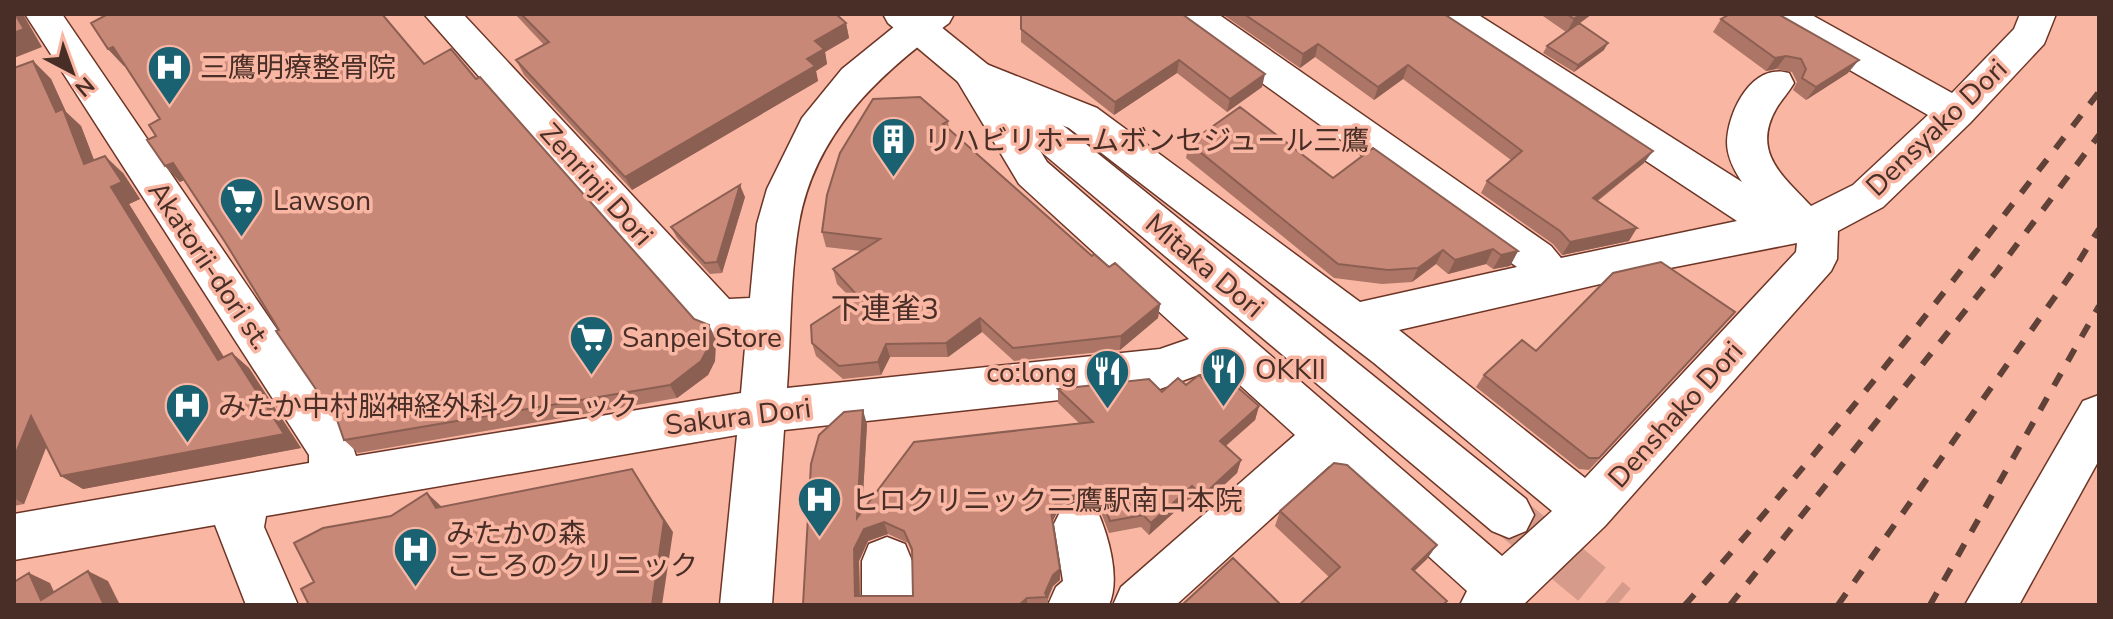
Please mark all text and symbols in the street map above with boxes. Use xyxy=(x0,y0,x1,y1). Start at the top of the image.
north arrow xyxy=(32,32,112,112)
hospital icon: 三鷹明療整骨院 xyxy=(145,43,193,106)
place label: 三鷹明療整骨院 xyxy=(200,49,396,87)
street label: Densyako Dori xyxy=(1858,50,2016,205)
text: N xyxy=(68,70,101,103)
street label: Zenrinji Dori xyxy=(531,115,661,254)
building icon: リハビリホームボンセジュール三鷹 xyxy=(869,116,917,179)
place label: リハビリホームボンセジュール三鷹 xyxy=(924,122,1369,160)
street label: Akatorii-dori st. xyxy=(139,174,279,357)
supermarket icon: Lawson xyxy=(218,176,266,239)
place label: Lawson xyxy=(273,182,371,220)
street label: Mitaka Dori xyxy=(1137,205,1272,327)
district label: 下連雀3 xyxy=(831,289,939,330)
supermarket icon: Sanpei Store xyxy=(567,313,615,376)
place label: Sanpei Store xyxy=(622,319,782,357)
street label: Denshako Dori xyxy=(1600,333,1752,496)
restaurant icon: OKKII xyxy=(1200,345,1248,408)
restaurant icon: co:long xyxy=(1084,348,1132,411)
place label: OKKII xyxy=(1255,351,1326,389)
place label: co:long xyxy=(986,354,1077,392)
hospital icon: みたか中村脳神経外科クリニック xyxy=(163,382,211,445)
place label: みたか中村脳神経外科クリニック xyxy=(218,388,638,426)
street label: Sakura Dori xyxy=(663,389,813,445)
hospital icon: ヒロクリニック三鷹駅南口本院 xyxy=(796,476,844,539)
place label: ヒロクリニック三鷹駅南口本院 xyxy=(851,482,1243,520)
place label: みたかの森 こころのクリニック xyxy=(446,515,698,585)
hospital icon: みたかの森 こころのクリニック xyxy=(391,525,439,588)

